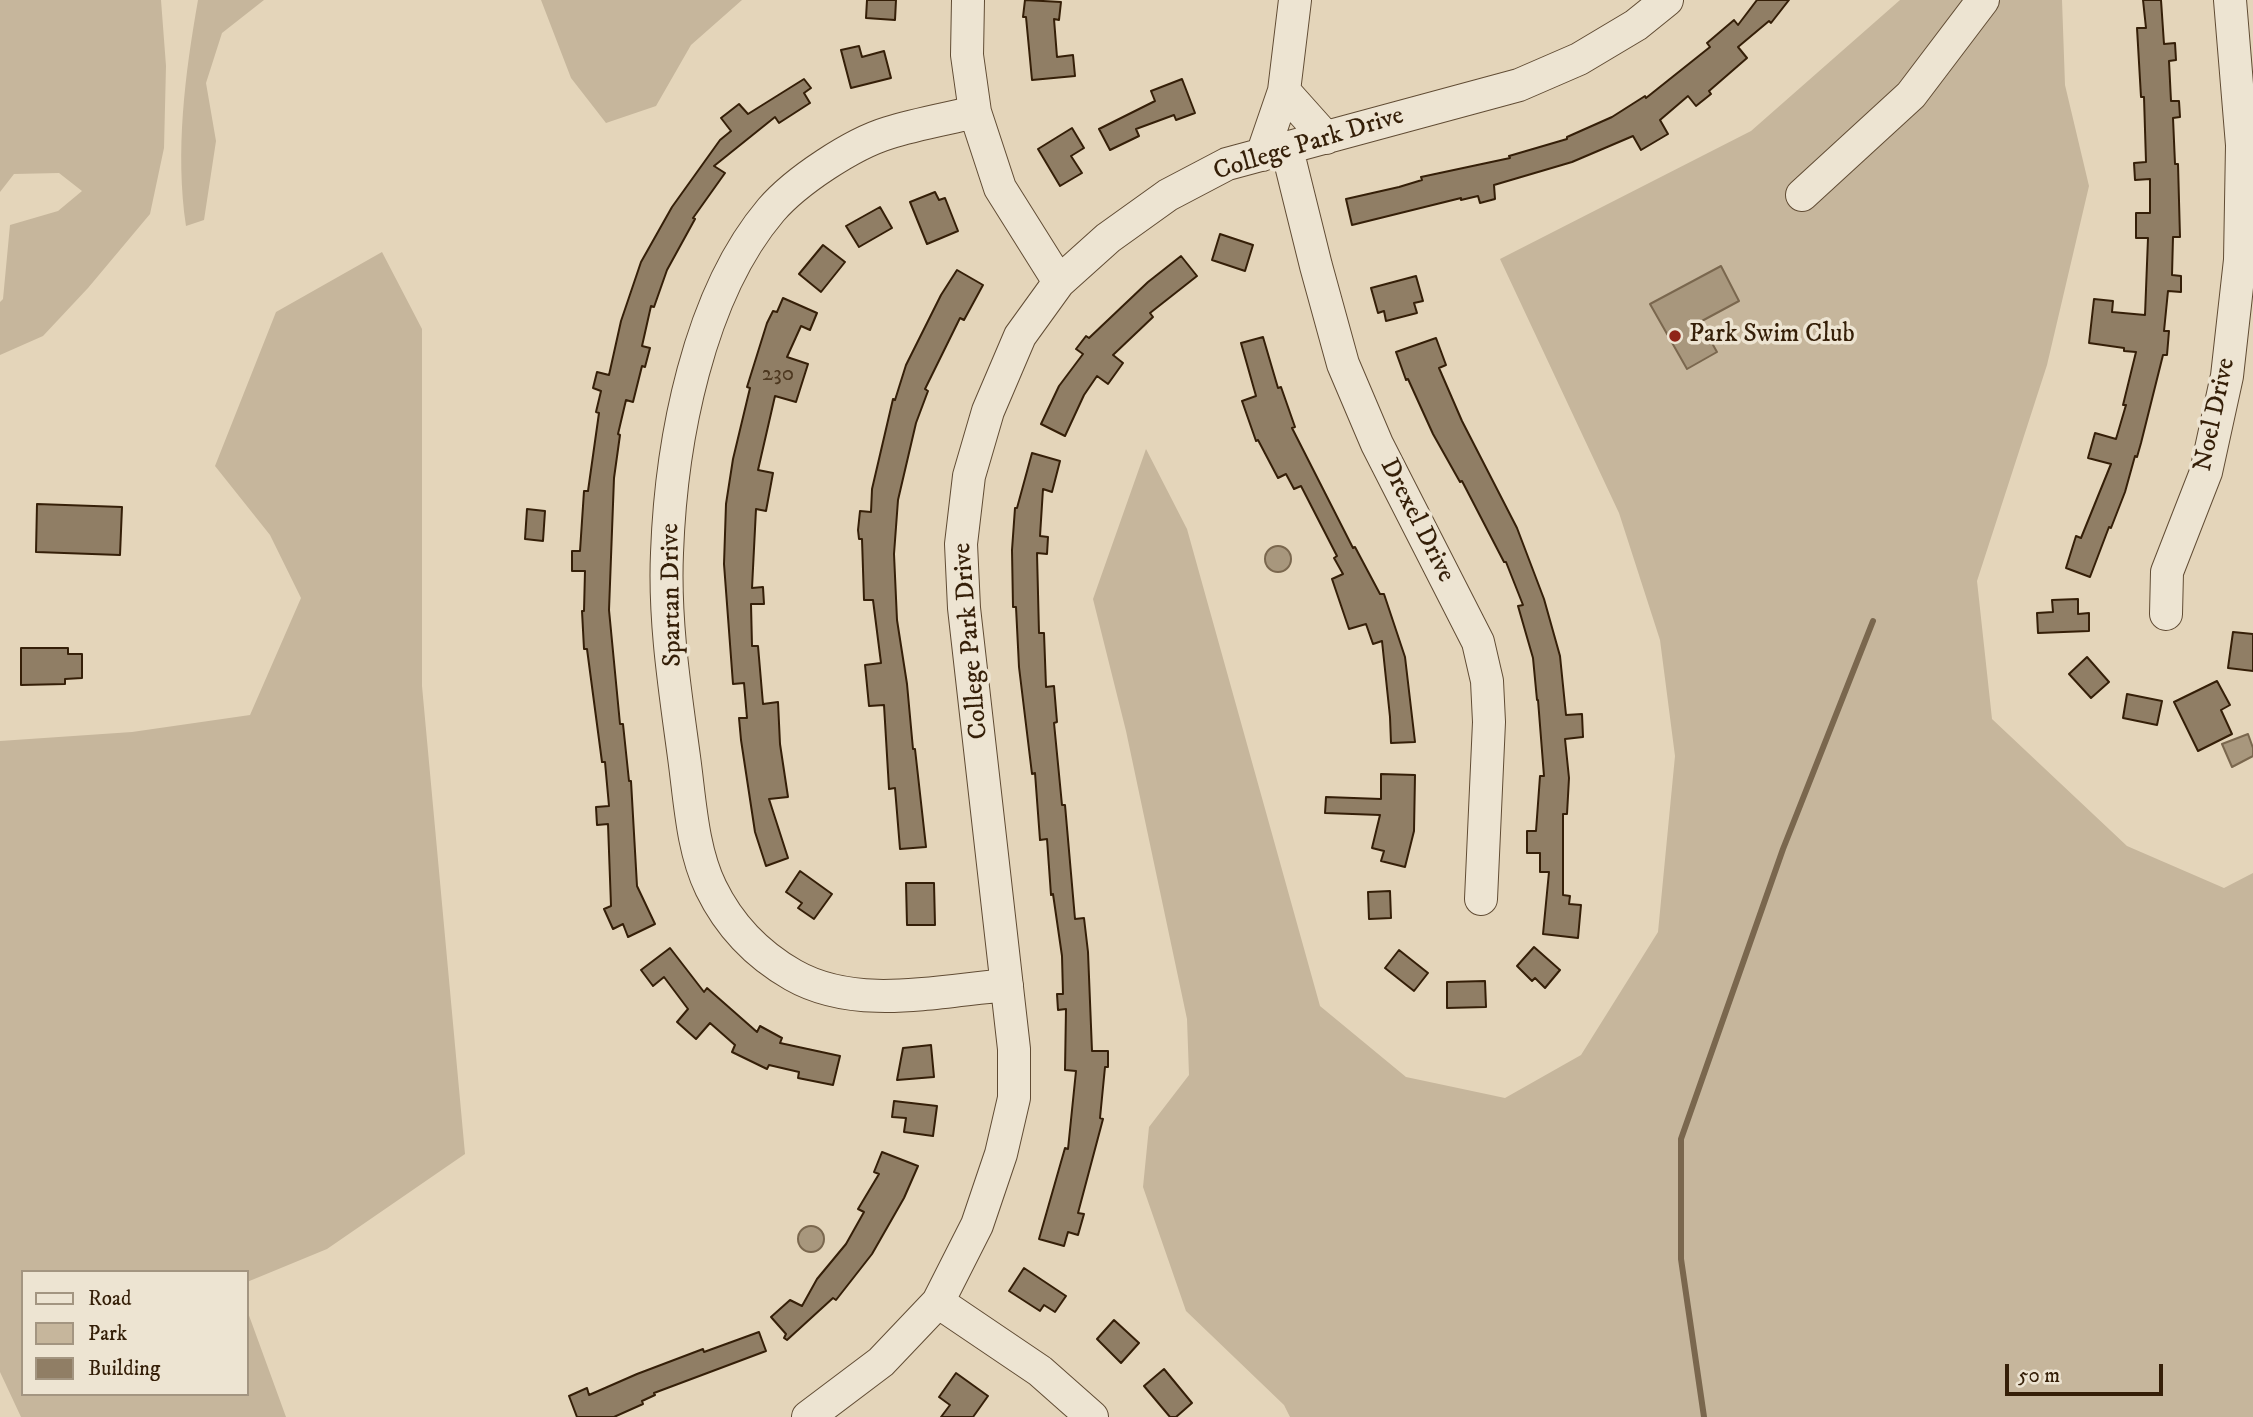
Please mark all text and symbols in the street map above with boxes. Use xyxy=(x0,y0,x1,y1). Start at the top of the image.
street label: College Park Drive xyxy=(1210,101,1408,189)
place label: Park Swim Club xyxy=(1689,320,1855,352)
marker: Park Swim Club xyxy=(1667,328,1683,344)
street label: Noel Drive xyxy=(2189,355,2243,475)
house number: 230 xyxy=(762,361,794,389)
street label: Drexel Drive xyxy=(1372,454,1460,588)
street label: Spartan Drive xyxy=(656,523,690,667)
street label: College Park Drive xyxy=(948,541,996,741)
legend xyxy=(21,1270,248,1396)
text: Road xyxy=(88,1286,132,1312)
text: Park xyxy=(88,1321,127,1347)
scale bar xyxy=(2008,1350,2166,1394)
text: Building xyxy=(88,1356,160,1382)
text: 50 m xyxy=(2018,1363,2060,1389)

